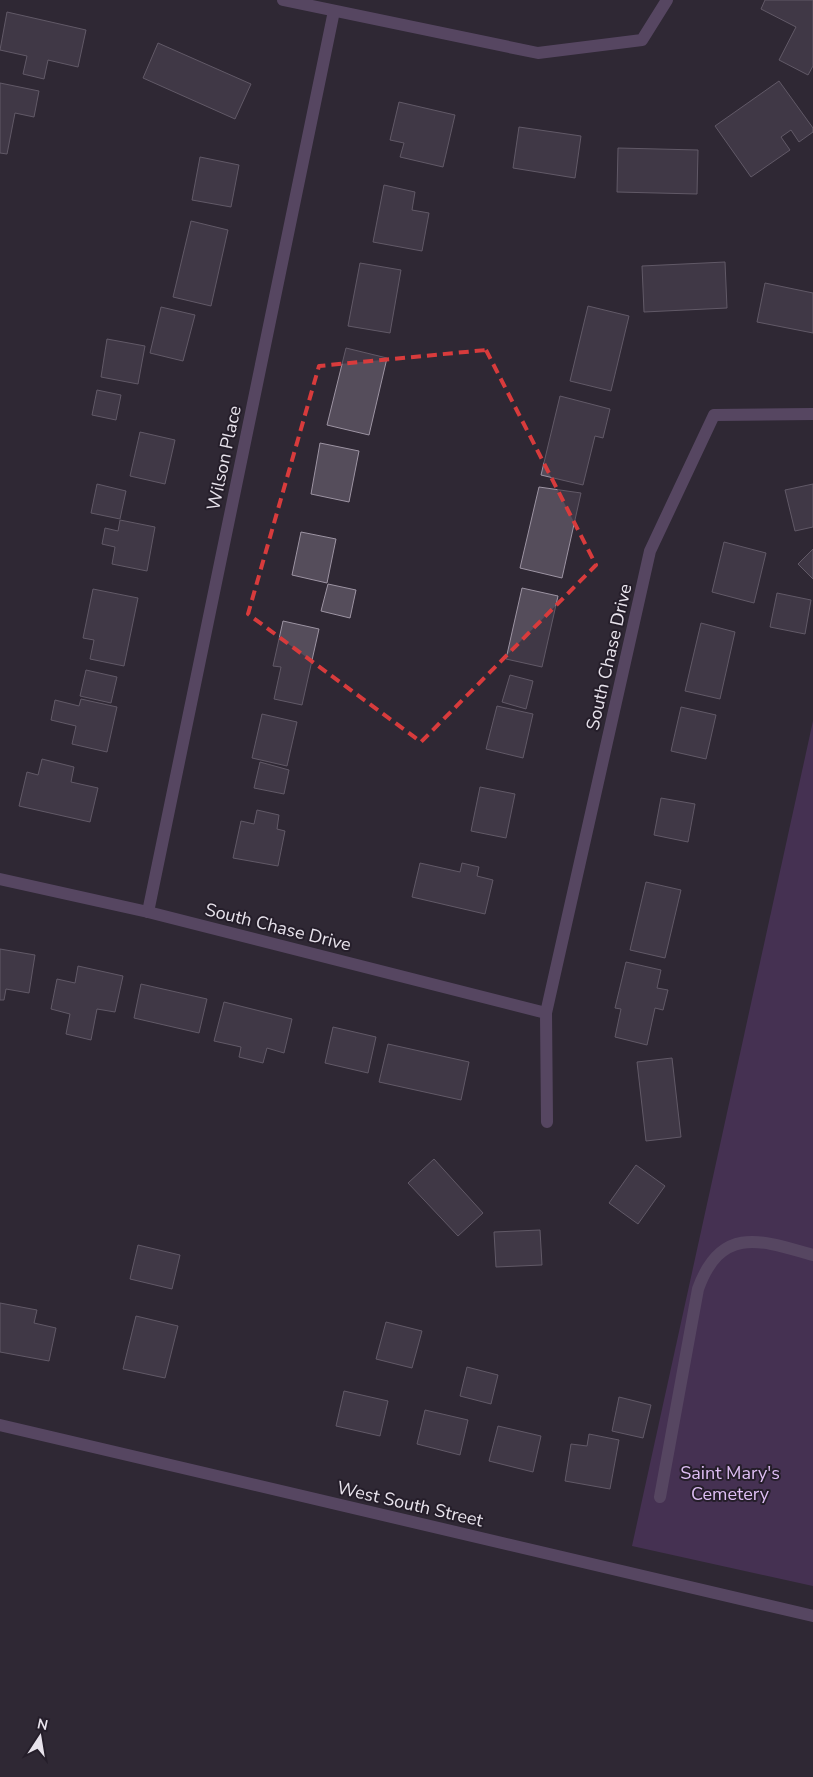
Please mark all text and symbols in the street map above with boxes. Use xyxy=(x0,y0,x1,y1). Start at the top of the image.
street label: Wilson Place xyxy=(201,403,247,513)
street label: South Chase Drive xyxy=(580,581,638,733)
street label: South Chase Drive xyxy=(202,897,354,957)
park label: Saint Mary's Cemetery xyxy=(680,1461,780,1506)
street label: West South Street xyxy=(335,1476,486,1533)
north arrow xyxy=(15,1712,65,1762)
text: N xyxy=(35,1714,50,1735)

